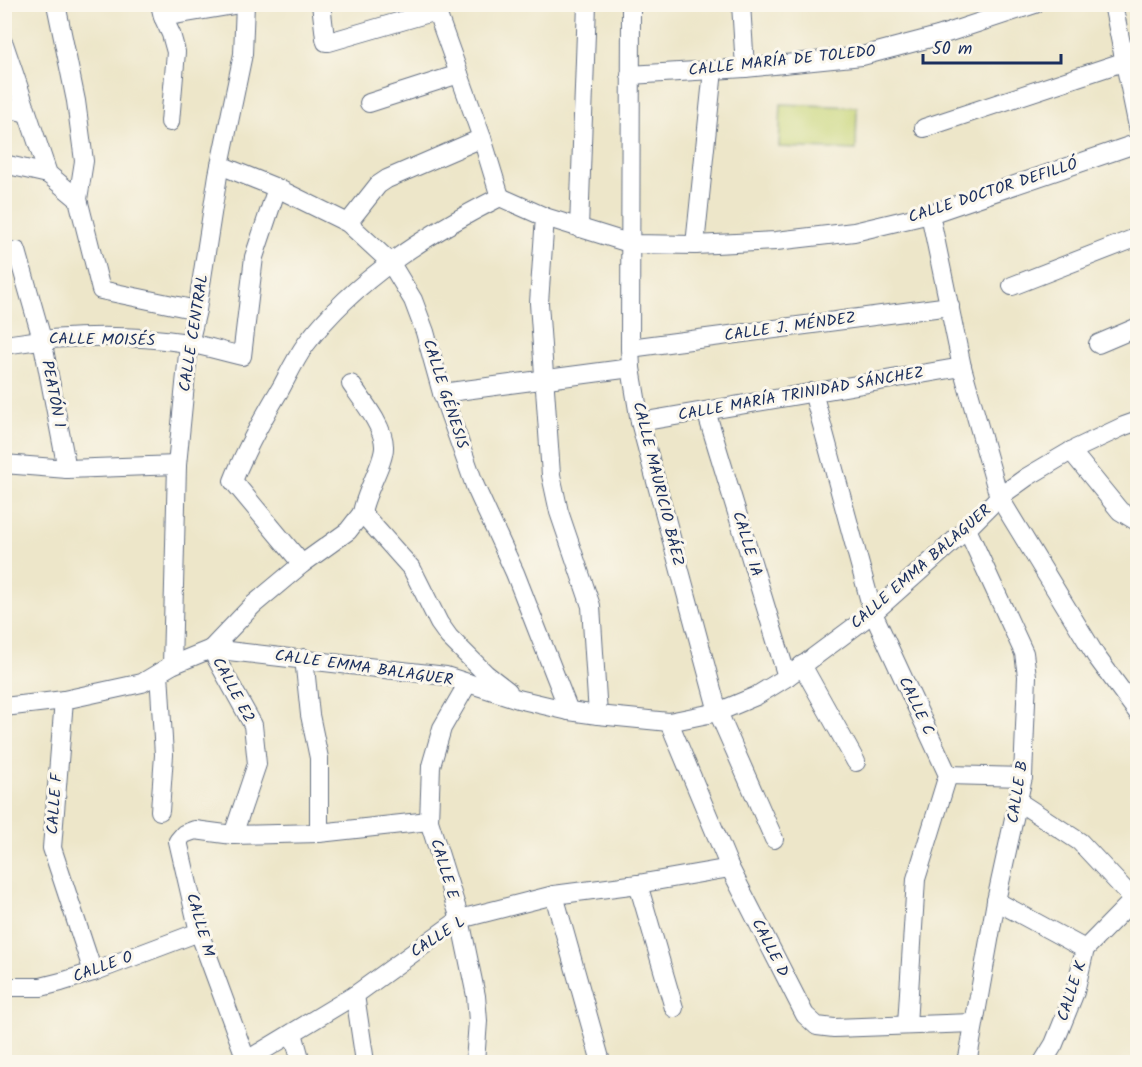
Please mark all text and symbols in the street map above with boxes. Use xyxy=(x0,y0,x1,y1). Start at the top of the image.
scale bar xyxy=(923,27,1061,65)
text: 50 m xyxy=(932,35,972,64)
street label: CALLE MARÍA DE TOLEDO xyxy=(687,39,877,83)
street label: CALLE DOCTOR DEFILLÓ xyxy=(905,151,1082,230)
street label: CALLE CENTRAL xyxy=(172,272,216,394)
street label: CALLE J. MÉNDEZ xyxy=(723,305,857,349)
street label: CALLE MOISÉS xyxy=(49,327,156,353)
street label: CALLE GÉNESIS xyxy=(416,336,475,452)
street label: PEATÓN 1 xyxy=(34,358,72,430)
street label: CALLE MARÍA TRINIDAD SÁNCHEZ xyxy=(676,360,926,428)
street label: CALLE MAURICIO BÁEZ xyxy=(625,399,691,569)
street label: CALLE EMMA BALAGUER xyxy=(845,499,997,635)
street label: CALLE 1A xyxy=(725,508,769,580)
street label: CALLE EMMA BALAGUER xyxy=(273,643,455,693)
street label: CALLE E2 xyxy=(205,653,261,727)
street label: CALLE C xyxy=(892,673,940,739)
street label: CALLE B xyxy=(1001,759,1035,825)
street label: CALLE F xyxy=(40,771,70,835)
street label: CALLE E xyxy=(423,836,465,903)
street label: CALLE M xyxy=(179,890,221,960)
street label: CALLE L xyxy=(405,910,471,964)
street label: CALLE D xyxy=(745,914,795,982)
street label: CALLE O xyxy=(69,945,137,989)
street label: CALLE K xyxy=(1051,957,1094,1024)

